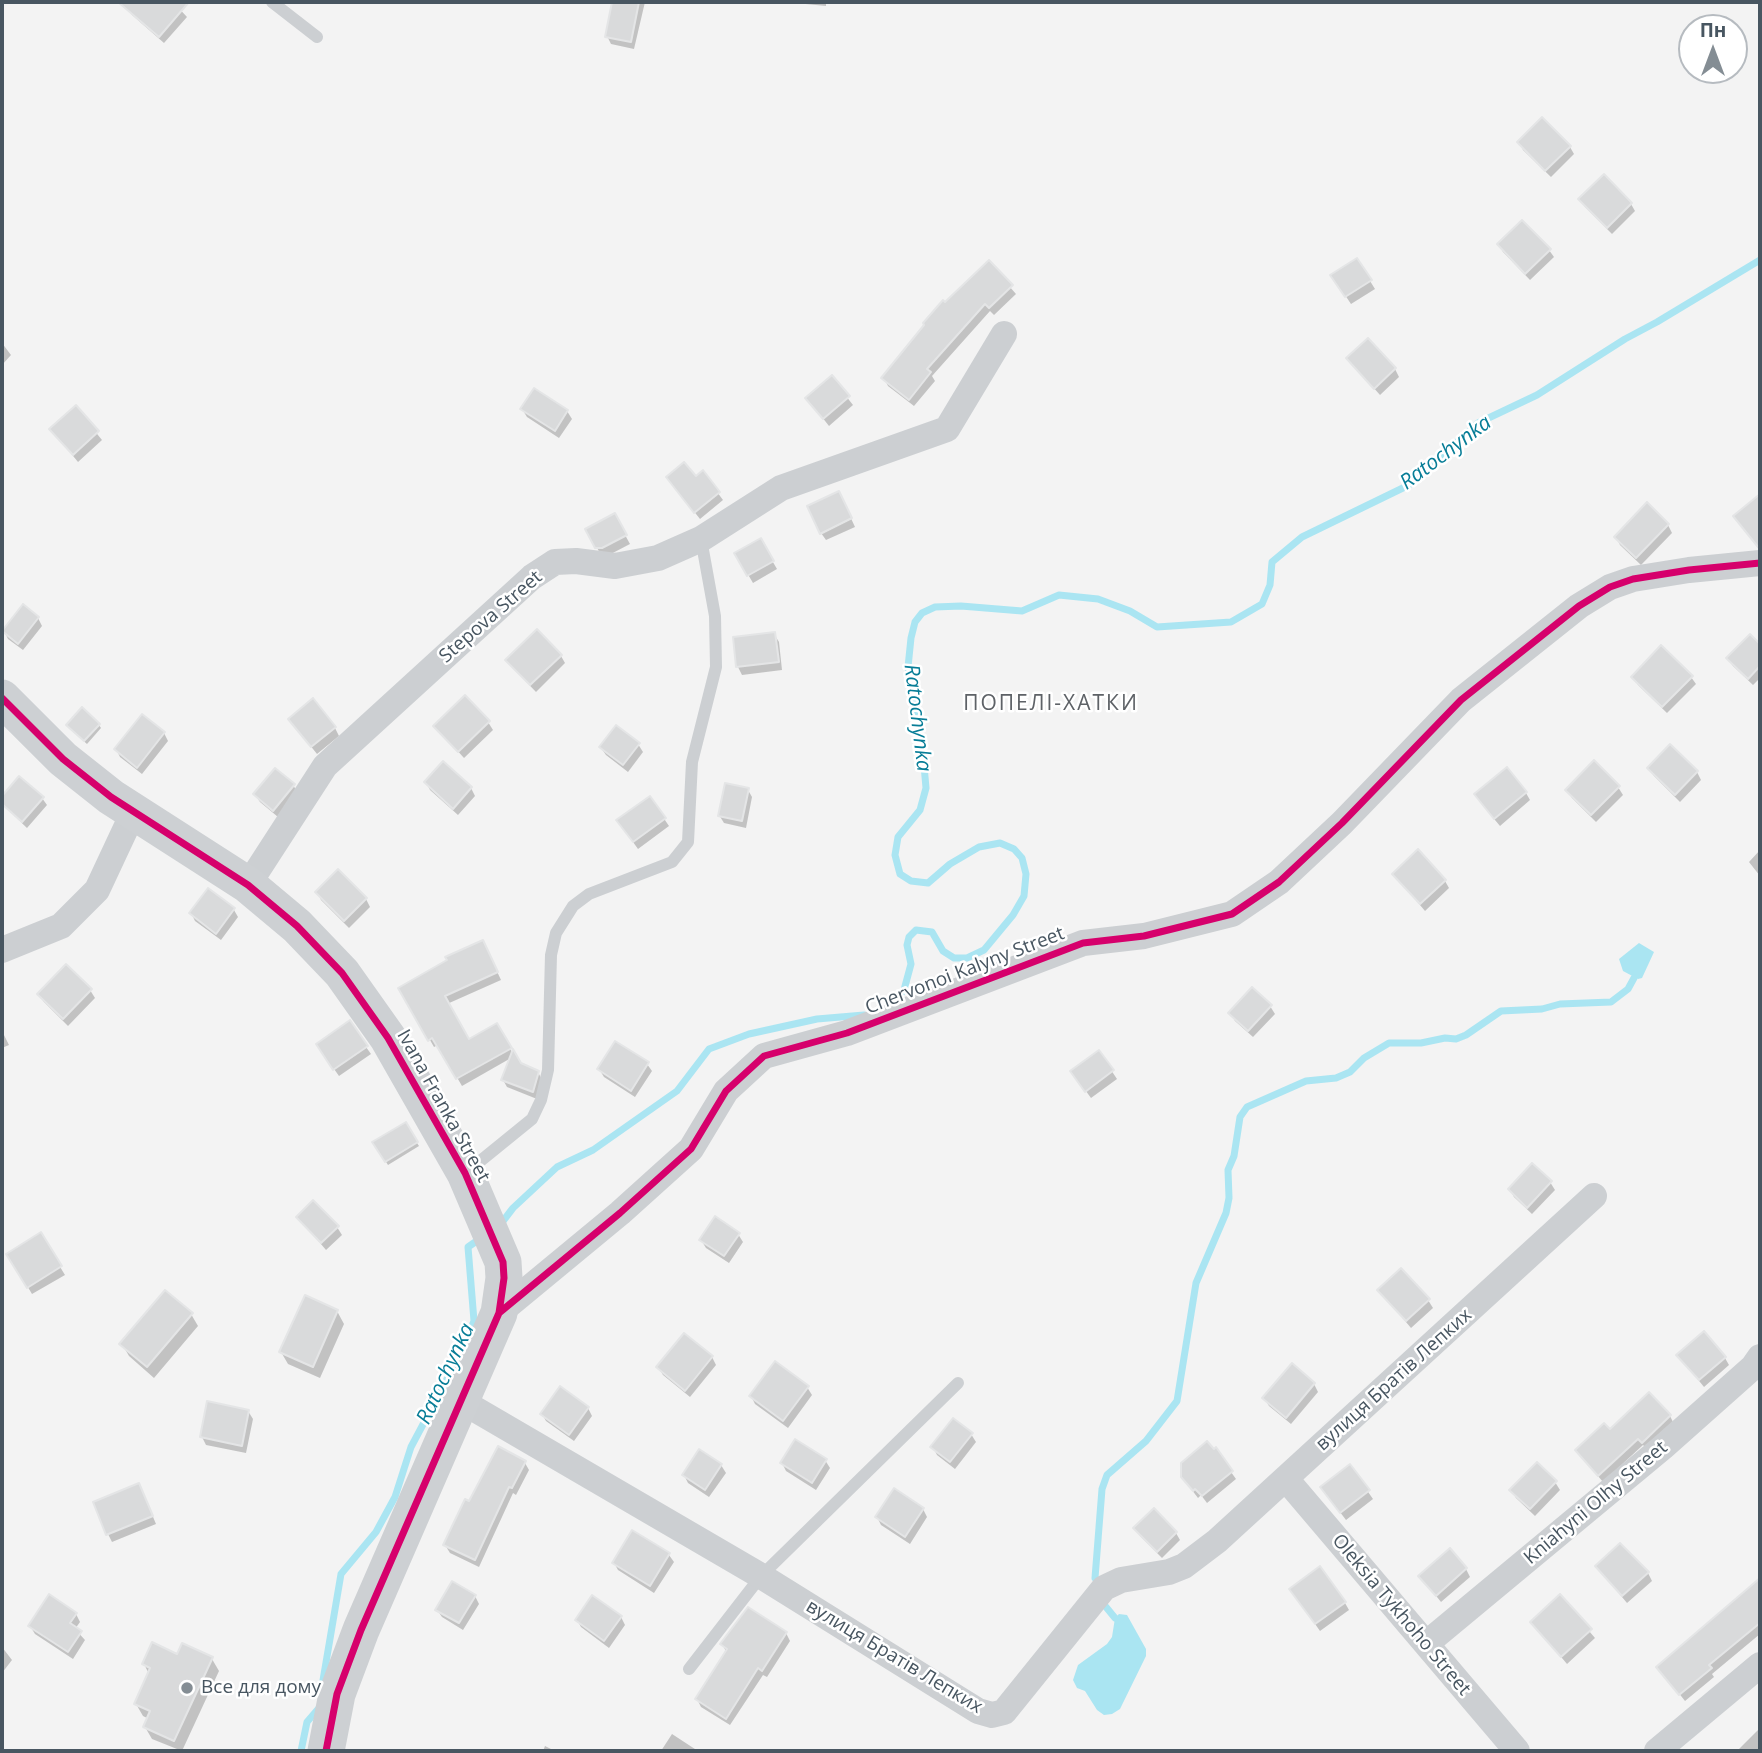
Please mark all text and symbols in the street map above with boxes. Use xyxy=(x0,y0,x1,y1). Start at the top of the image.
north arrow xyxy=(1678,14,1748,84)
text: Пн xyxy=(1700,17,1726,43)
water label: Ratochynka xyxy=(1395,410,1497,496)
street label: Stepova Street xyxy=(435,566,547,668)
water label: Ratochynka xyxy=(898,663,936,773)
district label: ПОПЕЛІ-ХАТКИ xyxy=(965,691,1137,717)
street label: Chervonoi Kalyny Street xyxy=(862,922,1068,1020)
street label: Ivana Franka Street xyxy=(392,1026,494,1186)
street label: вулиця Братів Лепких xyxy=(1311,1304,1477,1456)
water label: Ratochynka xyxy=(412,1320,480,1428)
street label: Kniahyni Olhy Street xyxy=(1520,1436,1672,1570)
street label: Oleksia Tykhoho Street xyxy=(1327,1530,1475,1700)
street label: вулиця Братів Лепких xyxy=(802,1595,986,1719)
place label: Все для дому xyxy=(201,1677,321,1699)
marker: Все для дому xyxy=(179,1680,195,1696)

